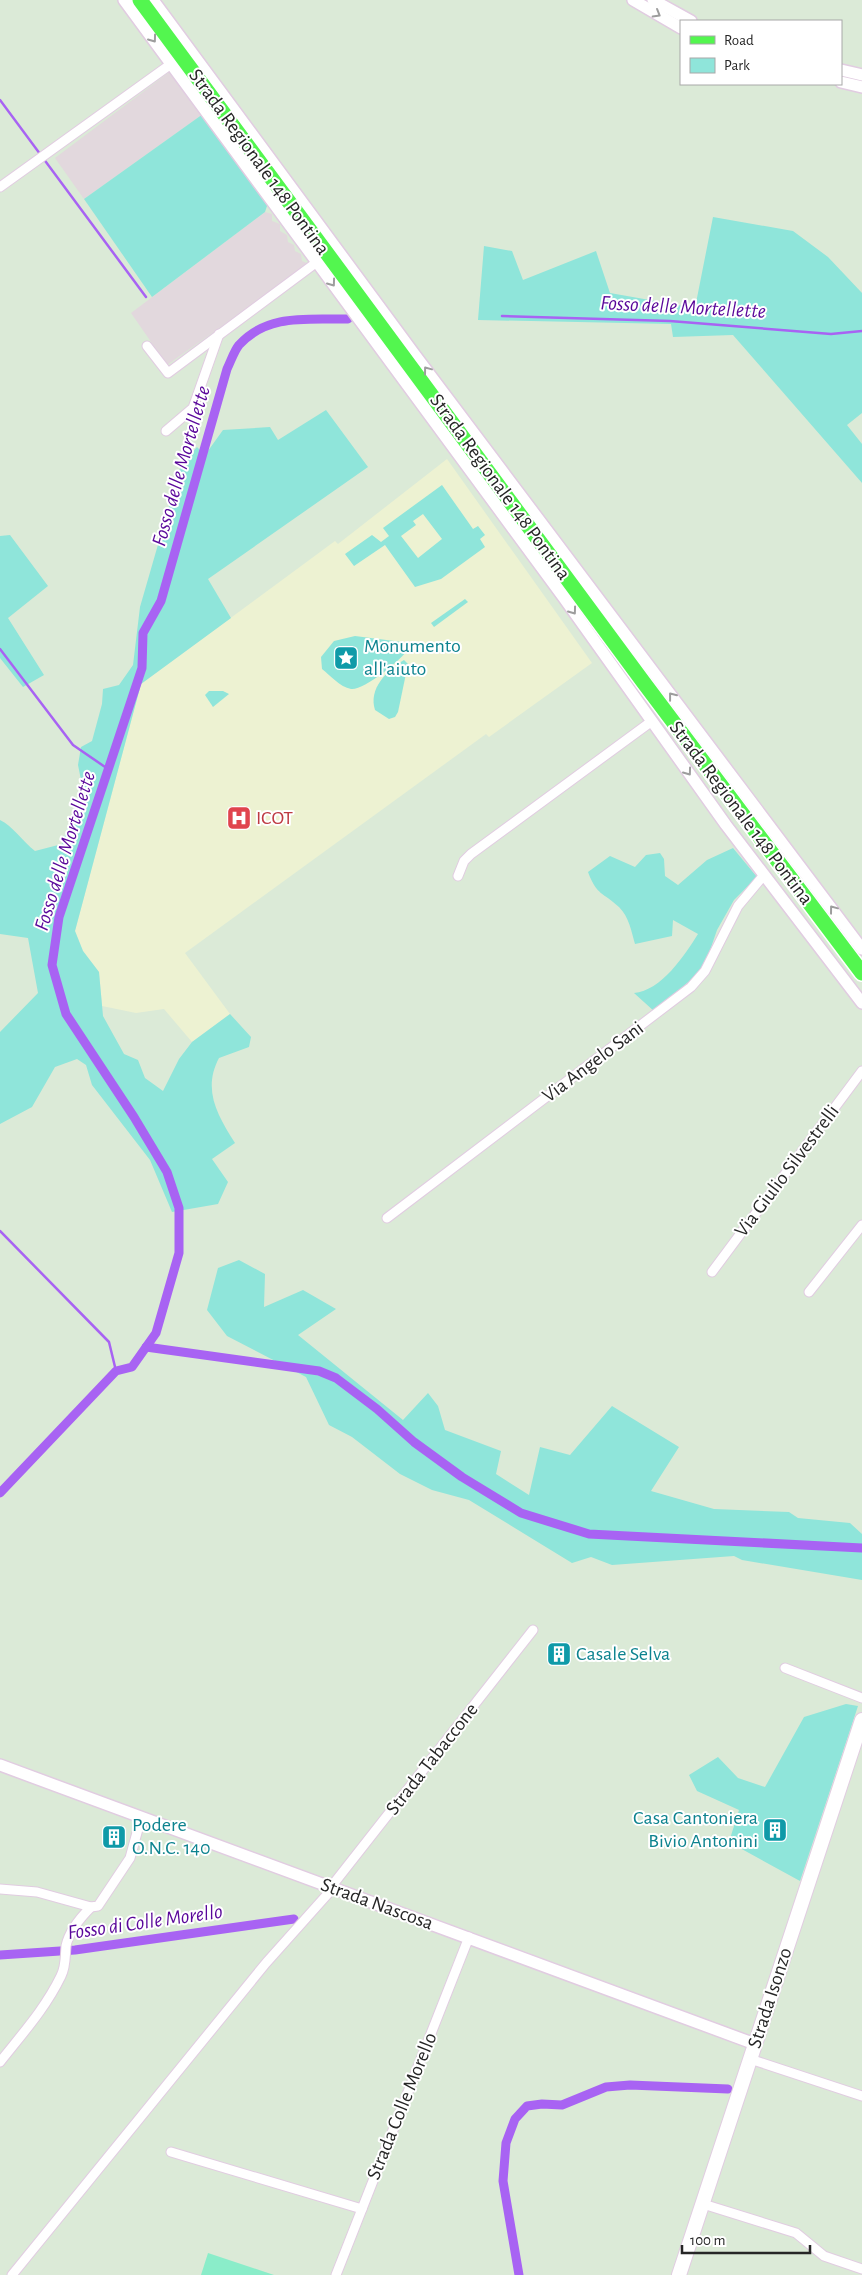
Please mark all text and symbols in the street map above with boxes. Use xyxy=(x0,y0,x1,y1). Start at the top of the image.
one-way arrow xyxy=(651,8,660,18)
legend xyxy=(680,20,842,85)
one-way arrow xyxy=(147,33,156,43)
text: Road xyxy=(724,33,754,48)
text: Park xyxy=(724,58,750,73)
street label: Strada Regionale 148 Pontina xyxy=(185,65,333,259)
one-way arrow xyxy=(326,277,335,287)
water label: Fosso delle Mortellette xyxy=(600,292,766,322)
one-way arrow xyxy=(424,366,433,376)
water label: Fosso delle Mortellette xyxy=(148,383,214,548)
street label: Strada Regionale 148 Pontina xyxy=(426,390,574,584)
one-way arrow xyxy=(567,605,576,615)
place label: Monumento all'aiuto xyxy=(364,636,461,679)
place icon: Monumento all'aiuto xyxy=(333,645,359,671)
one-way arrow xyxy=(669,692,678,701)
street label: Strada Regionale 148 Pontina xyxy=(665,717,817,909)
one-way arrow xyxy=(682,766,691,776)
water label: Fosso delle Mortellette xyxy=(31,769,99,933)
hospital icon: ICOT xyxy=(226,805,252,831)
place label: ICOT xyxy=(256,808,293,828)
one-way arrow xyxy=(830,905,839,915)
street label: Via Angelo Sani xyxy=(539,1018,647,1106)
street label: Via Giulio Silvestrelli xyxy=(731,1101,843,1241)
building icon: Casale Selva xyxy=(546,1641,572,1667)
place label: Casale Selva xyxy=(576,1644,670,1664)
street label: Strada Tabaccone xyxy=(382,1699,482,1819)
place label: Casa Cantoniera Bivio Antonini xyxy=(633,1808,758,1851)
place label: Podere O.N.C. 140 xyxy=(132,1815,211,1858)
building icon: Casa Cantoniera Bivio Antonini xyxy=(762,1817,788,1843)
building icon: Podere O.N.C. 140 xyxy=(101,1824,127,1850)
street label: Strada Nascosa xyxy=(318,1874,436,1934)
water label: Fosso di Colle Morello xyxy=(66,1901,224,1943)
street label: Strada Isonzo xyxy=(744,1945,796,2051)
street label: Strada Colle Morello xyxy=(363,2030,441,2182)
scale bar xyxy=(682,2222,810,2254)
text: 100 m xyxy=(690,2233,725,2248)

